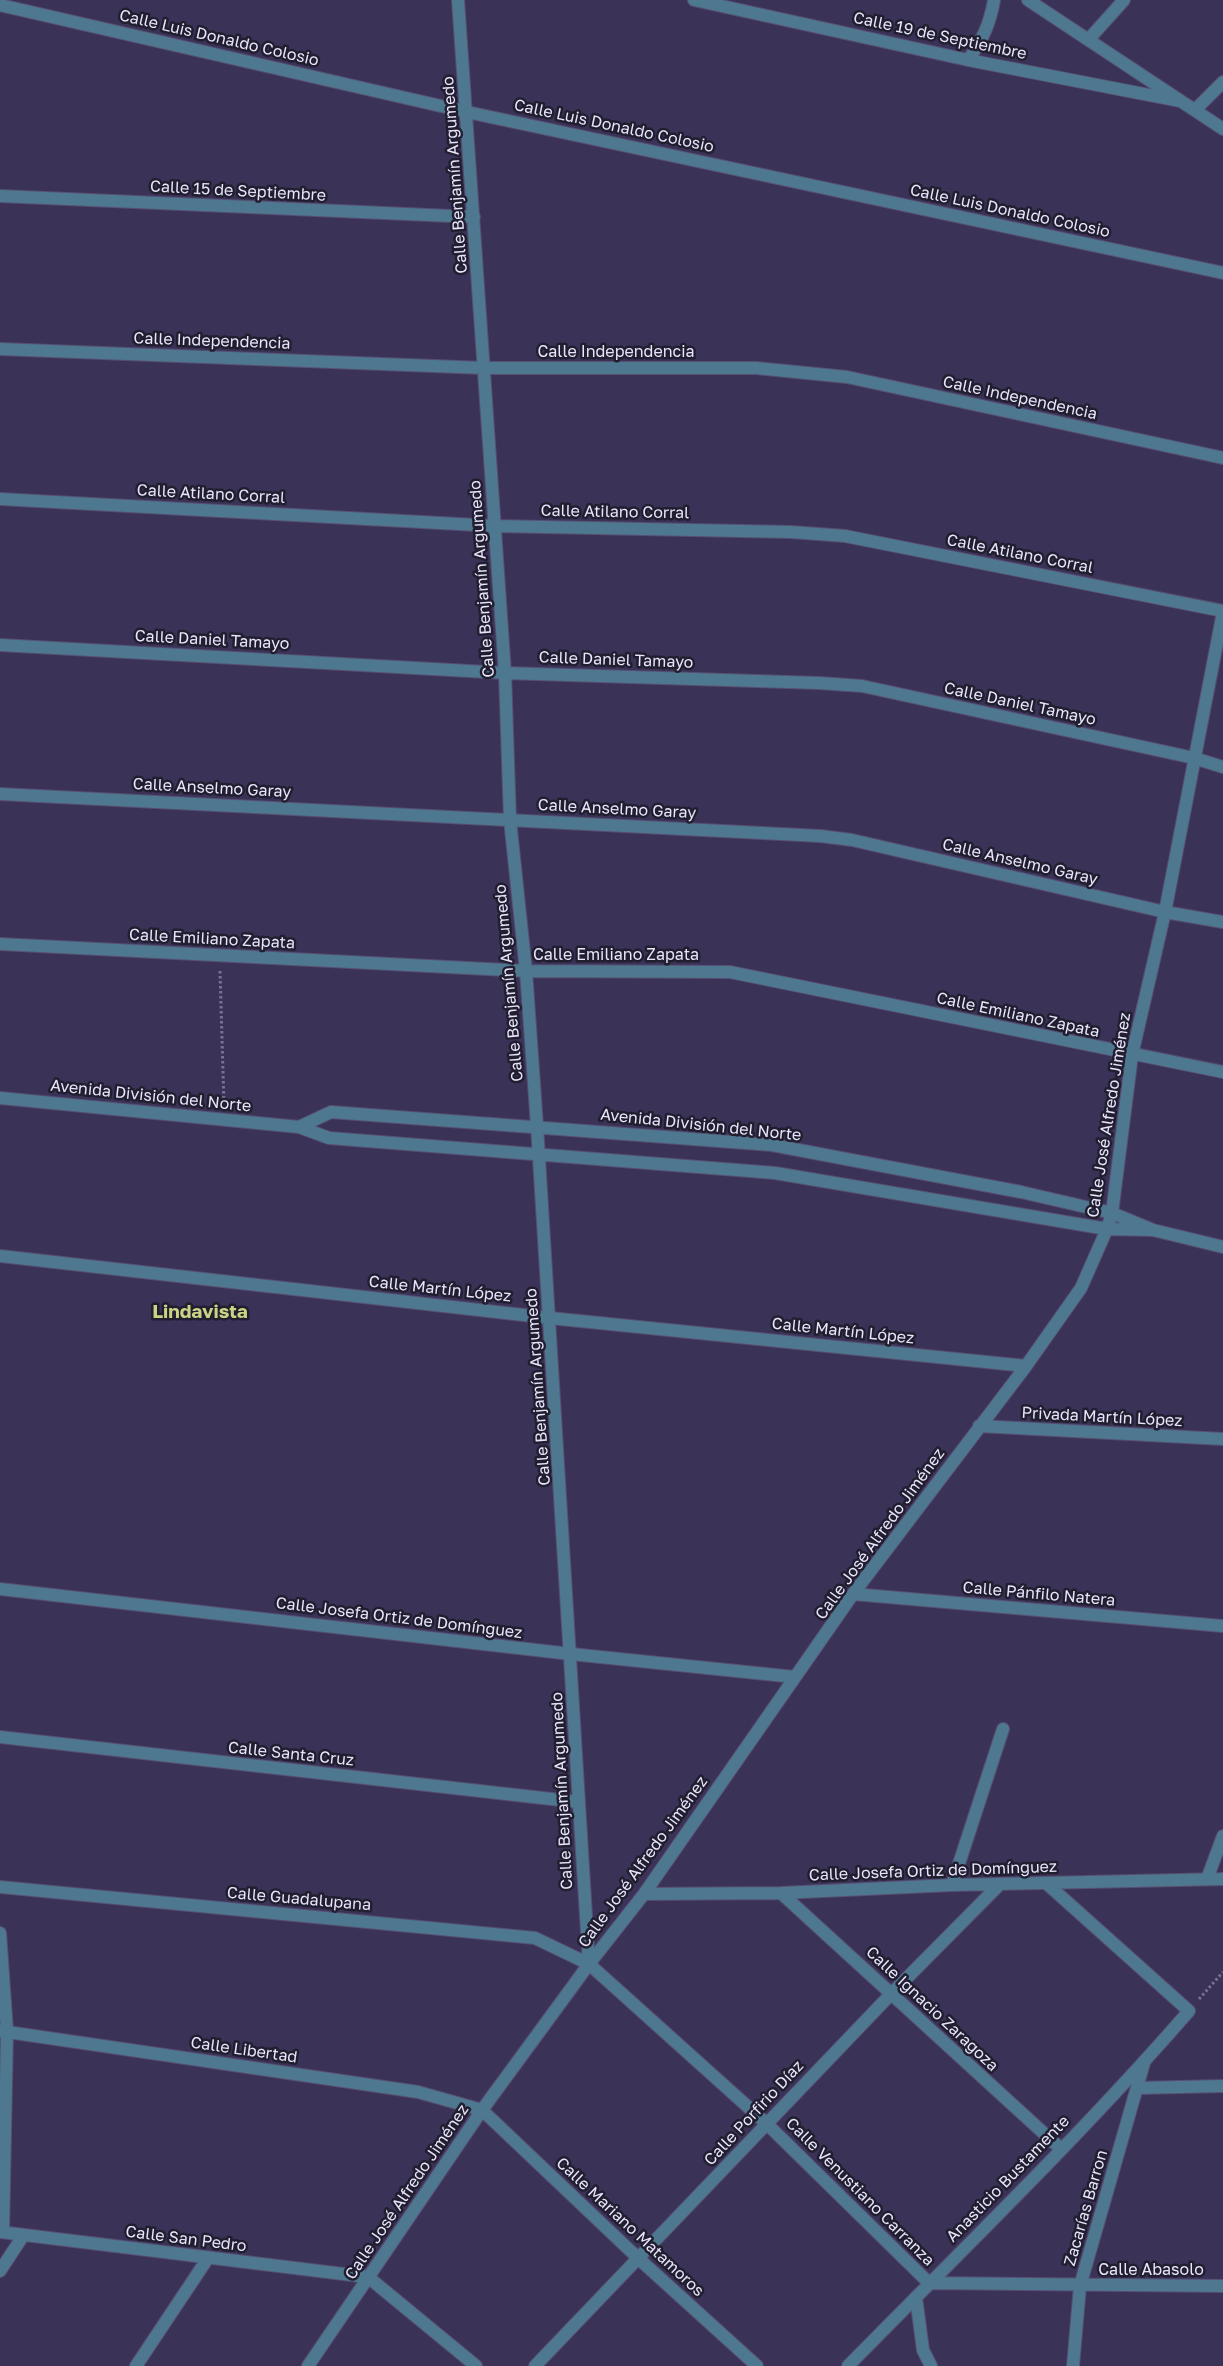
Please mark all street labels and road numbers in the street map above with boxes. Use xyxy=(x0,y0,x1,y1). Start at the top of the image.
street label: Calle Luis Donaldo Colosio xyxy=(117,6,321,70)
street label: Calle 19 de Septiembre xyxy=(852,8,1028,64)
street label: Calle Benjamín Argumedo xyxy=(439,76,471,274)
street label: Calle Luis Donaldo Colosio xyxy=(512,95,716,157)
street label: Calle 15 de Septiembre xyxy=(150,177,326,205)
street label: Calle Luis Donaldo Colosio xyxy=(908,180,1112,242)
street label: Calle Independencia xyxy=(133,329,291,353)
street label: Calle Independencia xyxy=(537,342,695,362)
street label: Calle Independencia xyxy=(941,372,1099,424)
street label: Calle Benjamín Argumedo xyxy=(466,480,498,678)
street label: Calle Atilano Corral xyxy=(136,481,286,507)
street label: Calle Atilano Corral xyxy=(541,501,689,523)
street label: Calle Atilano Corral xyxy=(945,530,1095,578)
street label: Calle Daniel Tamayo xyxy=(134,626,290,654)
street label: Calle Daniel Tamayo xyxy=(538,648,694,672)
street label: Calle Daniel Tamayo xyxy=(942,679,1098,729)
street label: Calle Anselmo Garay xyxy=(132,774,292,802)
street label: Calle Anselmo Garay xyxy=(537,795,697,823)
street label: Calle Anselmo Garay xyxy=(941,835,1099,889)
street label: Calle Benjamín Argumedo xyxy=(491,884,527,1082)
street label: Calle Emiliano Zapata xyxy=(129,925,295,953)
street label: Calle Emiliano Zapata xyxy=(533,945,699,965)
street label: Calle Emiliano Zapata xyxy=(935,988,1101,1042)
street label: Calle José Alfredo Jiménez xyxy=(1083,1011,1135,1219)
street label: Avenida División del Norte xyxy=(50,1076,252,1116)
street label: Avenida División del Norte xyxy=(600,1105,802,1145)
street label: Calle Martín López xyxy=(368,1272,512,1306)
street label: Calle Benjamín Argumedo xyxy=(522,1288,554,1486)
street label: Calle Martín López xyxy=(771,1314,915,1348)
street label: Privada Martín López xyxy=(1021,1403,1183,1431)
street label: Calle José Alfredo Jiménez xyxy=(811,1445,949,1623)
street label: Calle Pánfilo Natera xyxy=(962,1578,1116,1610)
street label: Calle Josefa Ortiz de Domínguez xyxy=(275,1593,523,1643)
street label: Calle Benjamín Argumedo xyxy=(547,1692,577,1890)
street label: Calle Santa Cruz xyxy=(227,1738,355,1770)
street label: Calle José Alfredo Jiménez xyxy=(574,1773,712,1951)
street label: Calle Josefa Ortiz de Domínguez xyxy=(809,1857,1057,1885)
street label: Calle Guadalupana xyxy=(226,1883,372,1915)
street label: Calle Ignacio Zaragoza xyxy=(862,1943,1002,2075)
street label: Calle Libertad xyxy=(189,2033,299,2067)
street label: Calle Porfirio Díaz xyxy=(700,2056,808,2170)
street label: Calle José Alfredo Jiménez xyxy=(341,2101,473,2283)
street label: Anasticio Bustamente xyxy=(943,2112,1073,2246)
street label: Calle Venustiano Carranza xyxy=(782,2114,938,2270)
street label: Zacarías Barron xyxy=(1060,2148,1112,2268)
street label: Calle Mariano Matamoros xyxy=(552,2153,708,2301)
street label: Calle San Pedro xyxy=(125,2222,247,2256)
street label: Calle Abasolo xyxy=(1098,2260,1204,2280)

